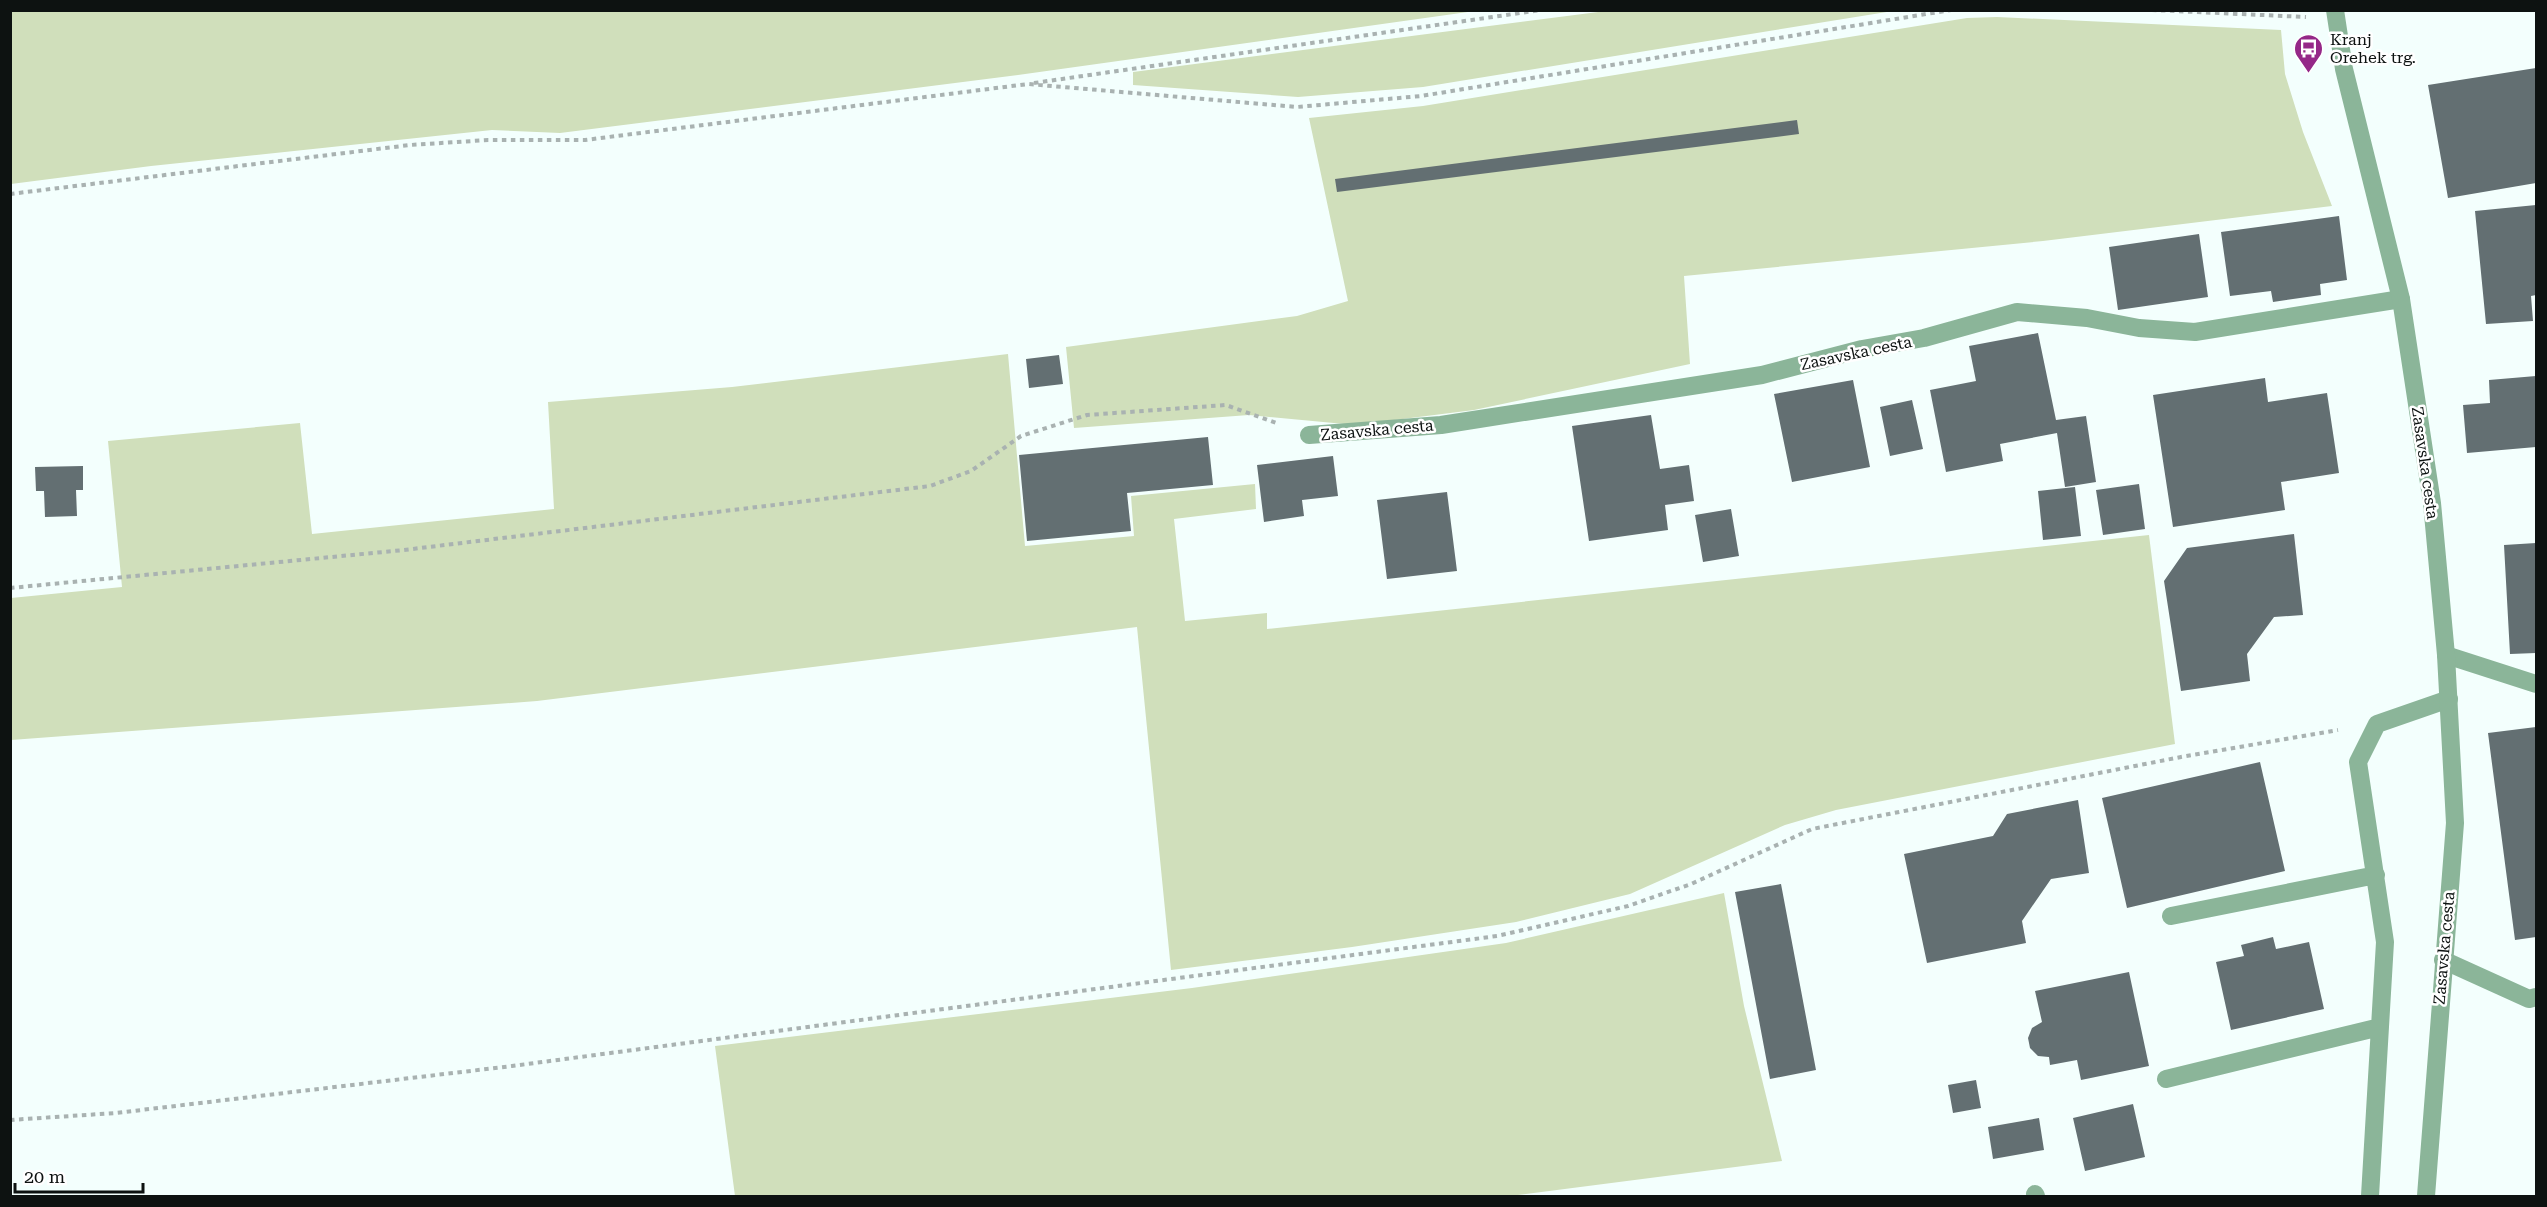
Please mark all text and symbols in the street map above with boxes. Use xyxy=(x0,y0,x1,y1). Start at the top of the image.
place label: Kranj Orehek trg. xyxy=(2330,30,2416,67)
bus stop icon: Kranj Orehek trg. xyxy=(2293,32,2325,74)
street label: Zasavska cesta xyxy=(1799,332,1914,374)
street label: Zasavska cesta xyxy=(2408,405,2442,521)
street label: Zasavska cesta xyxy=(1320,416,1435,444)
street label: Zasavska cesta xyxy=(2430,890,2458,1005)
scale bar xyxy=(15,1156,142,1194)
text: 20 m xyxy=(24,1166,65,1187)

